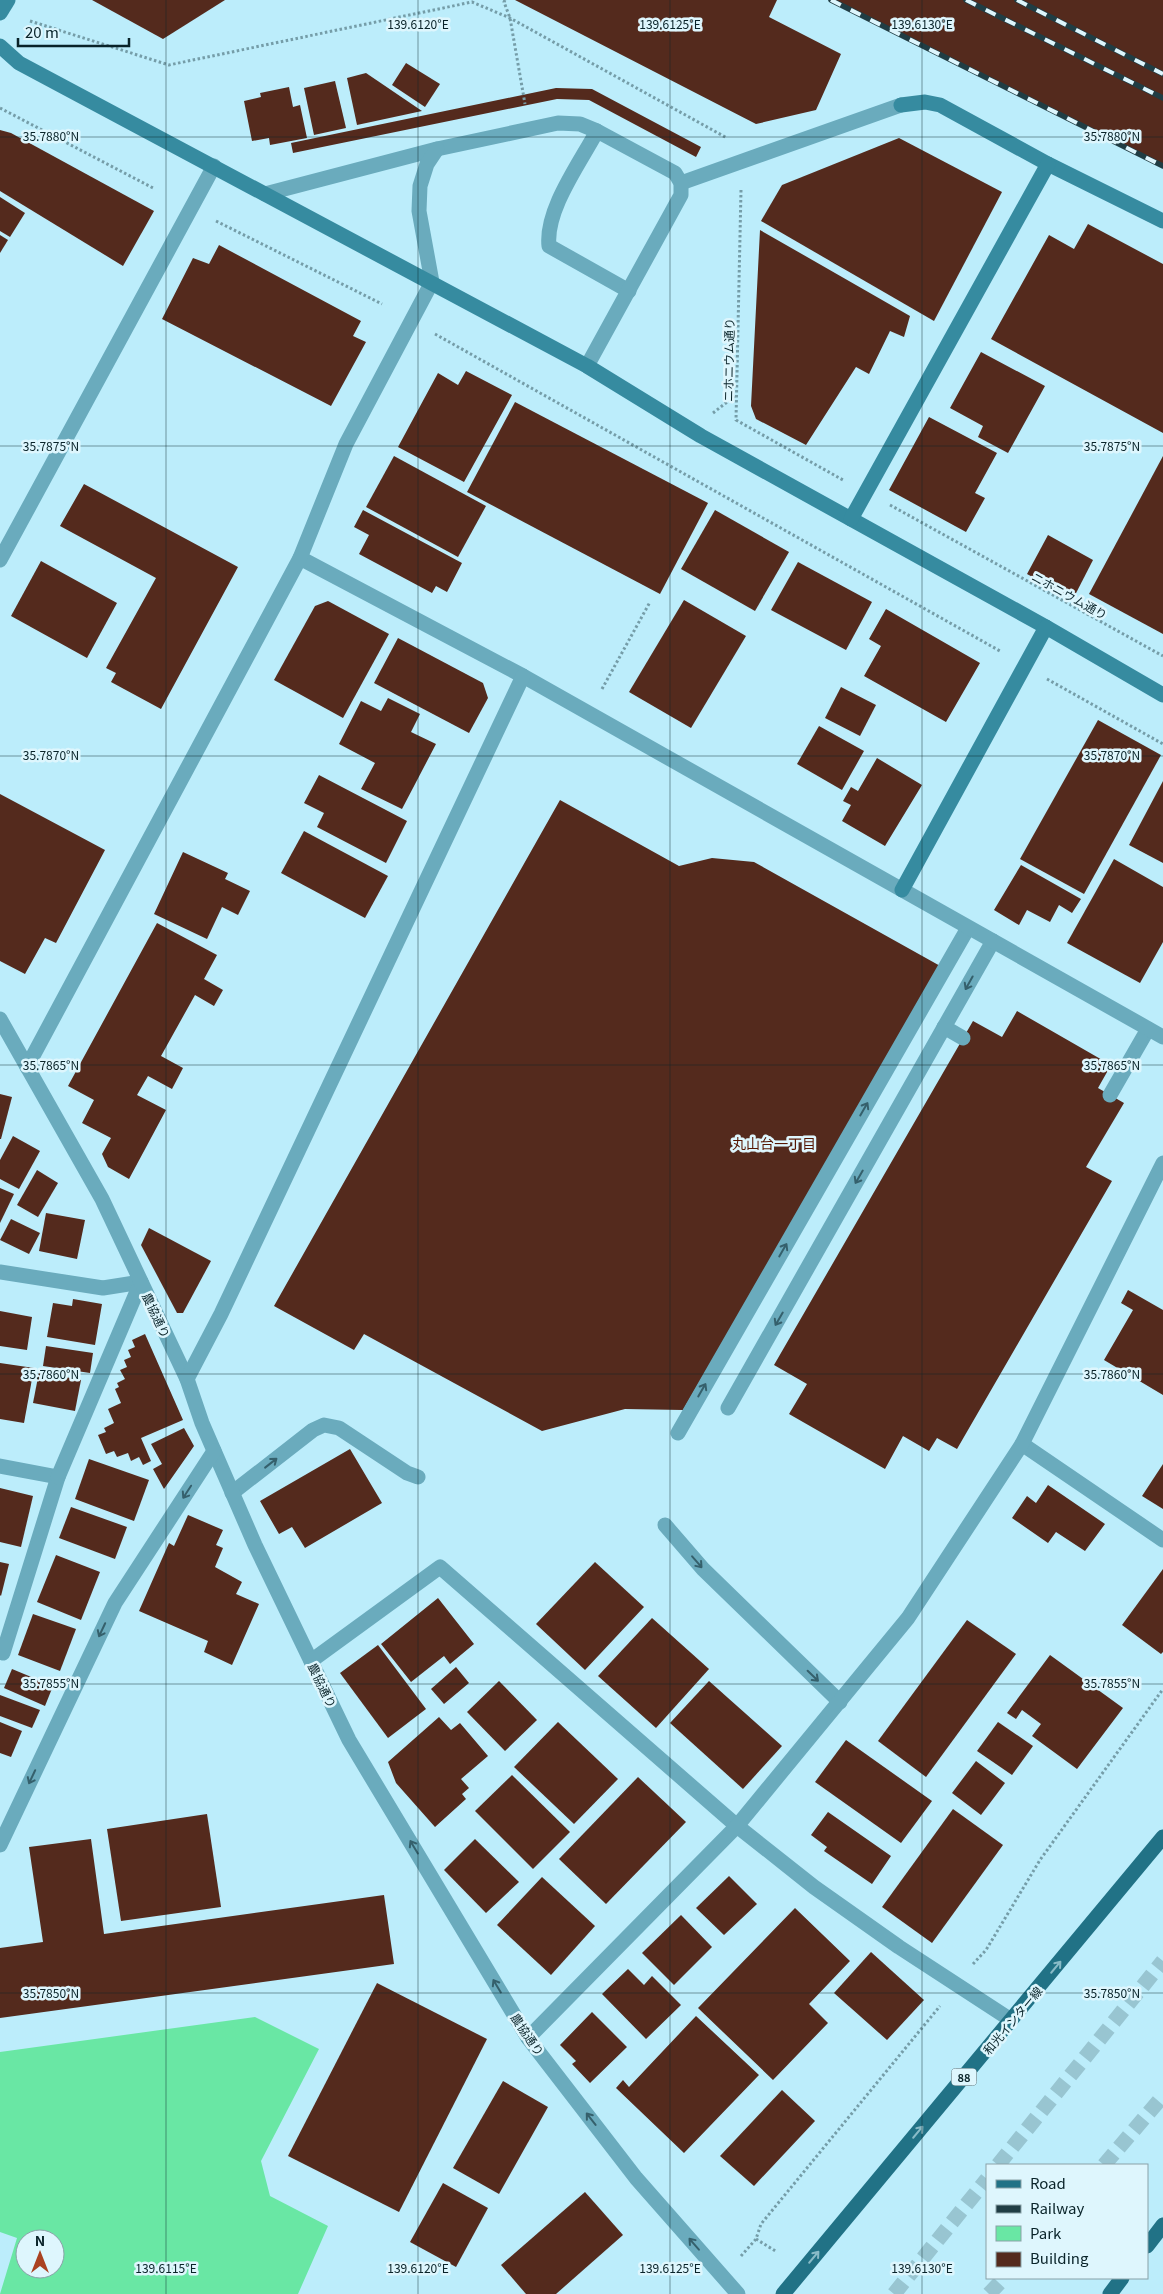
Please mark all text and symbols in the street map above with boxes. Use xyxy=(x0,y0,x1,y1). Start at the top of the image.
scale bar xyxy=(18,15,129,47)
text: 139.6120°E xyxy=(387,15,449,32)
text: 139.6125°E xyxy=(639,15,701,32)
text: 139.6130°E xyxy=(891,15,953,32)
text: 20 m xyxy=(25,21,59,42)
text: 35.7880°N xyxy=(23,127,79,144)
text: 35.7880°N xyxy=(1084,127,1140,144)
street label: ニホニウム通り xyxy=(719,318,737,402)
text: 35.7875°N xyxy=(23,437,79,454)
text: 35.7875°N xyxy=(1084,437,1140,454)
street label: ニホニウム通り xyxy=(1029,567,1111,623)
text: 35.7870°N xyxy=(23,746,79,763)
text: 35.7870°N xyxy=(1084,746,1140,763)
one-way arrow xyxy=(963,976,973,990)
text: 35.7865°N xyxy=(23,1056,79,1073)
text: 35.7865°N xyxy=(1084,1056,1140,1073)
one-way arrow xyxy=(859,1101,869,1116)
district label: 丸山台一丁目 xyxy=(732,1133,816,1153)
one-way arrow xyxy=(854,1170,864,1184)
one-way arrow xyxy=(778,1242,788,1257)
street label: 農協通り xyxy=(139,1290,175,1340)
one-way arrow xyxy=(774,1311,784,1326)
text: 35.7860°N xyxy=(23,1365,79,1382)
text: 35.7860°N xyxy=(1084,1365,1140,1382)
one-way arrow xyxy=(697,1383,707,1398)
one-way arrow xyxy=(264,1458,277,1469)
one-way arrow xyxy=(182,1484,192,1498)
one-way arrow xyxy=(691,1555,702,1568)
one-way arrow xyxy=(97,1622,107,1637)
street label: 農協通り xyxy=(305,1660,341,1710)
one-way arrow xyxy=(806,1670,819,1682)
text: 35.7855°N xyxy=(23,1674,79,1691)
text: 35.7855°N xyxy=(1084,1674,1140,1691)
one-way arrow xyxy=(27,1769,37,1784)
one-way arrow xyxy=(408,1841,418,1855)
one-way arrow xyxy=(1050,1960,1062,1973)
one-way arrow xyxy=(492,1980,502,1994)
street label: 和光インター線 xyxy=(978,1982,1046,2058)
text: 35.7850°N xyxy=(23,1984,79,2001)
text: 35.7850°N xyxy=(1084,1984,1140,2001)
street label: 農協通り xyxy=(508,2009,548,2059)
road number: 88 xyxy=(952,2068,976,2086)
one-way arrow xyxy=(585,2113,596,2126)
one-way arrow xyxy=(913,2126,924,2139)
legend xyxy=(986,2164,1148,2279)
text: Road xyxy=(1030,2172,1066,2193)
text: Railway xyxy=(1030,2197,1085,2218)
text: Park xyxy=(1030,2222,1062,2243)
north arrow xyxy=(15,2229,65,2279)
text: N xyxy=(35,2230,45,2250)
one-way arrow xyxy=(688,2238,700,2251)
text: Building xyxy=(1030,2247,1089,2268)
one-way arrow xyxy=(809,2250,820,2263)
text: 139.6115°E xyxy=(135,2259,197,2276)
text: 139.6120°E xyxy=(387,2259,449,2276)
text: 139.6125°E xyxy=(639,2259,701,2276)
text: 139.6130°E xyxy=(891,2259,953,2276)

